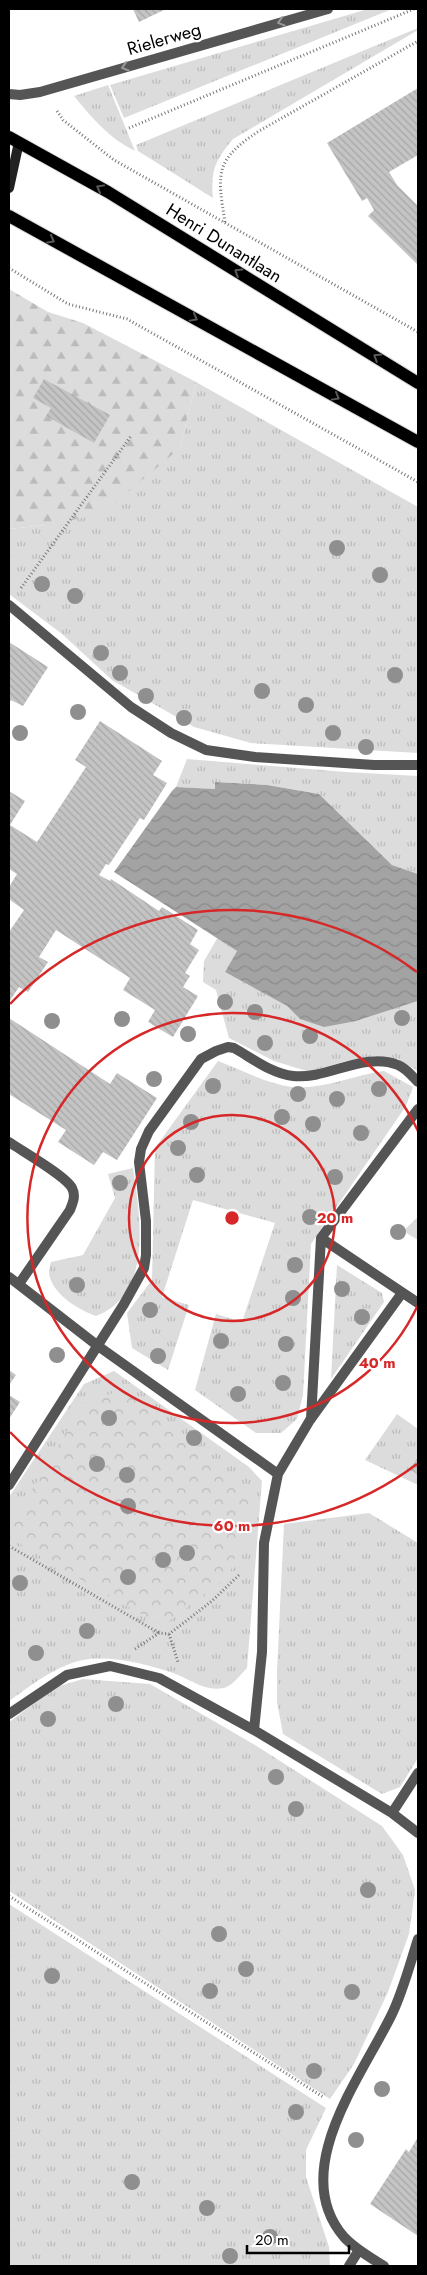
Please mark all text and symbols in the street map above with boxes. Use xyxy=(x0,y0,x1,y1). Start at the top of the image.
street label: Rielerweg xyxy=(124,16,204,62)
one-way arrow xyxy=(278,17,286,27)
one-way arrow xyxy=(121,61,129,72)
one-way arrow xyxy=(96,184,105,194)
street label: Henri Dunantlaan xyxy=(161,197,287,289)
one-way arrow xyxy=(46,233,55,243)
one-way arrow xyxy=(235,269,244,279)
one-way arrow xyxy=(188,312,197,322)
one-way arrow xyxy=(373,354,382,364)
one-way arrow xyxy=(331,390,340,400)
text: 20 m xyxy=(317,1207,353,1229)
centre of rings xyxy=(223,1209,241,1227)
text: 40 m xyxy=(358,1352,396,1374)
text: 60 m xyxy=(214,1515,250,1537)
scale bar xyxy=(247,2222,350,2254)
text: 20 m xyxy=(255,2229,289,2251)

